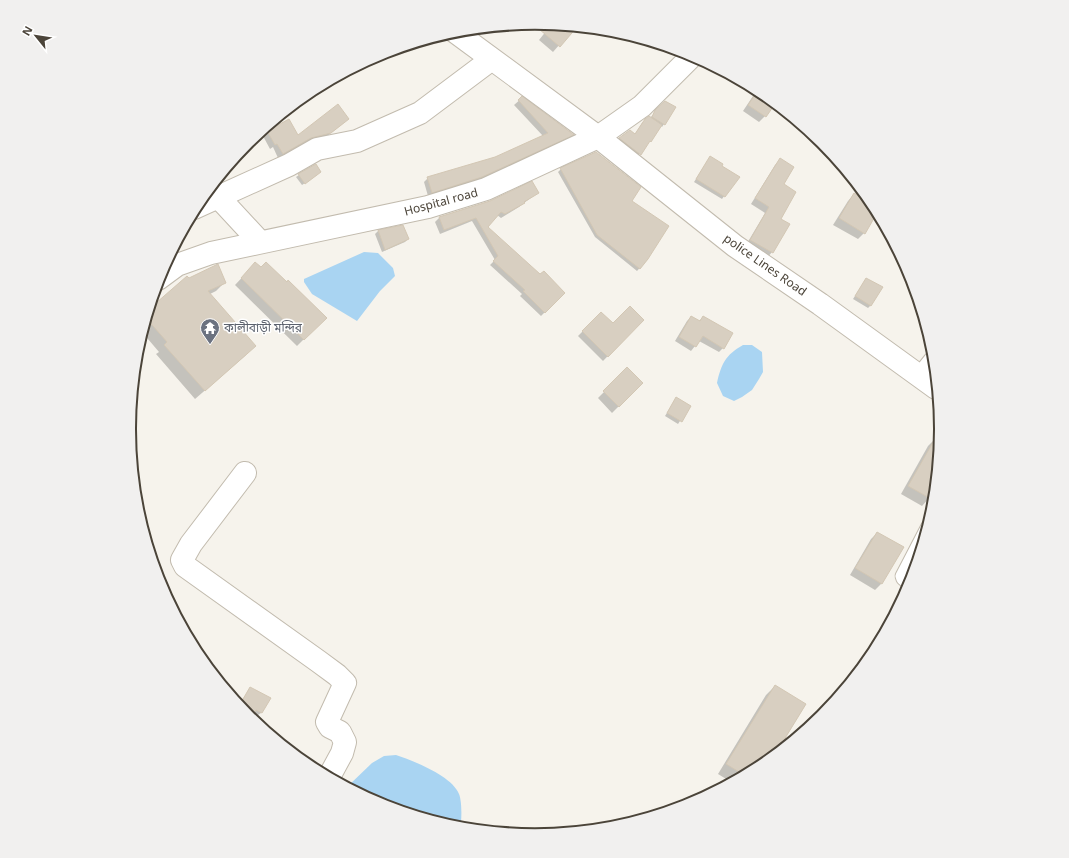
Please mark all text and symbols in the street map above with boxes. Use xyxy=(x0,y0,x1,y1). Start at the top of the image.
north arrow xyxy=(16,16,56,56)
text: N xyxy=(18,23,36,38)
street label: Hospital road xyxy=(402,184,480,220)
street label: police Lines Road xyxy=(720,230,810,300)
temple icon: কালীবাড়ী মন্দির xyxy=(199,317,221,345)
place label: কালীবাড়ী মন্দির xyxy=(223,319,303,336)

